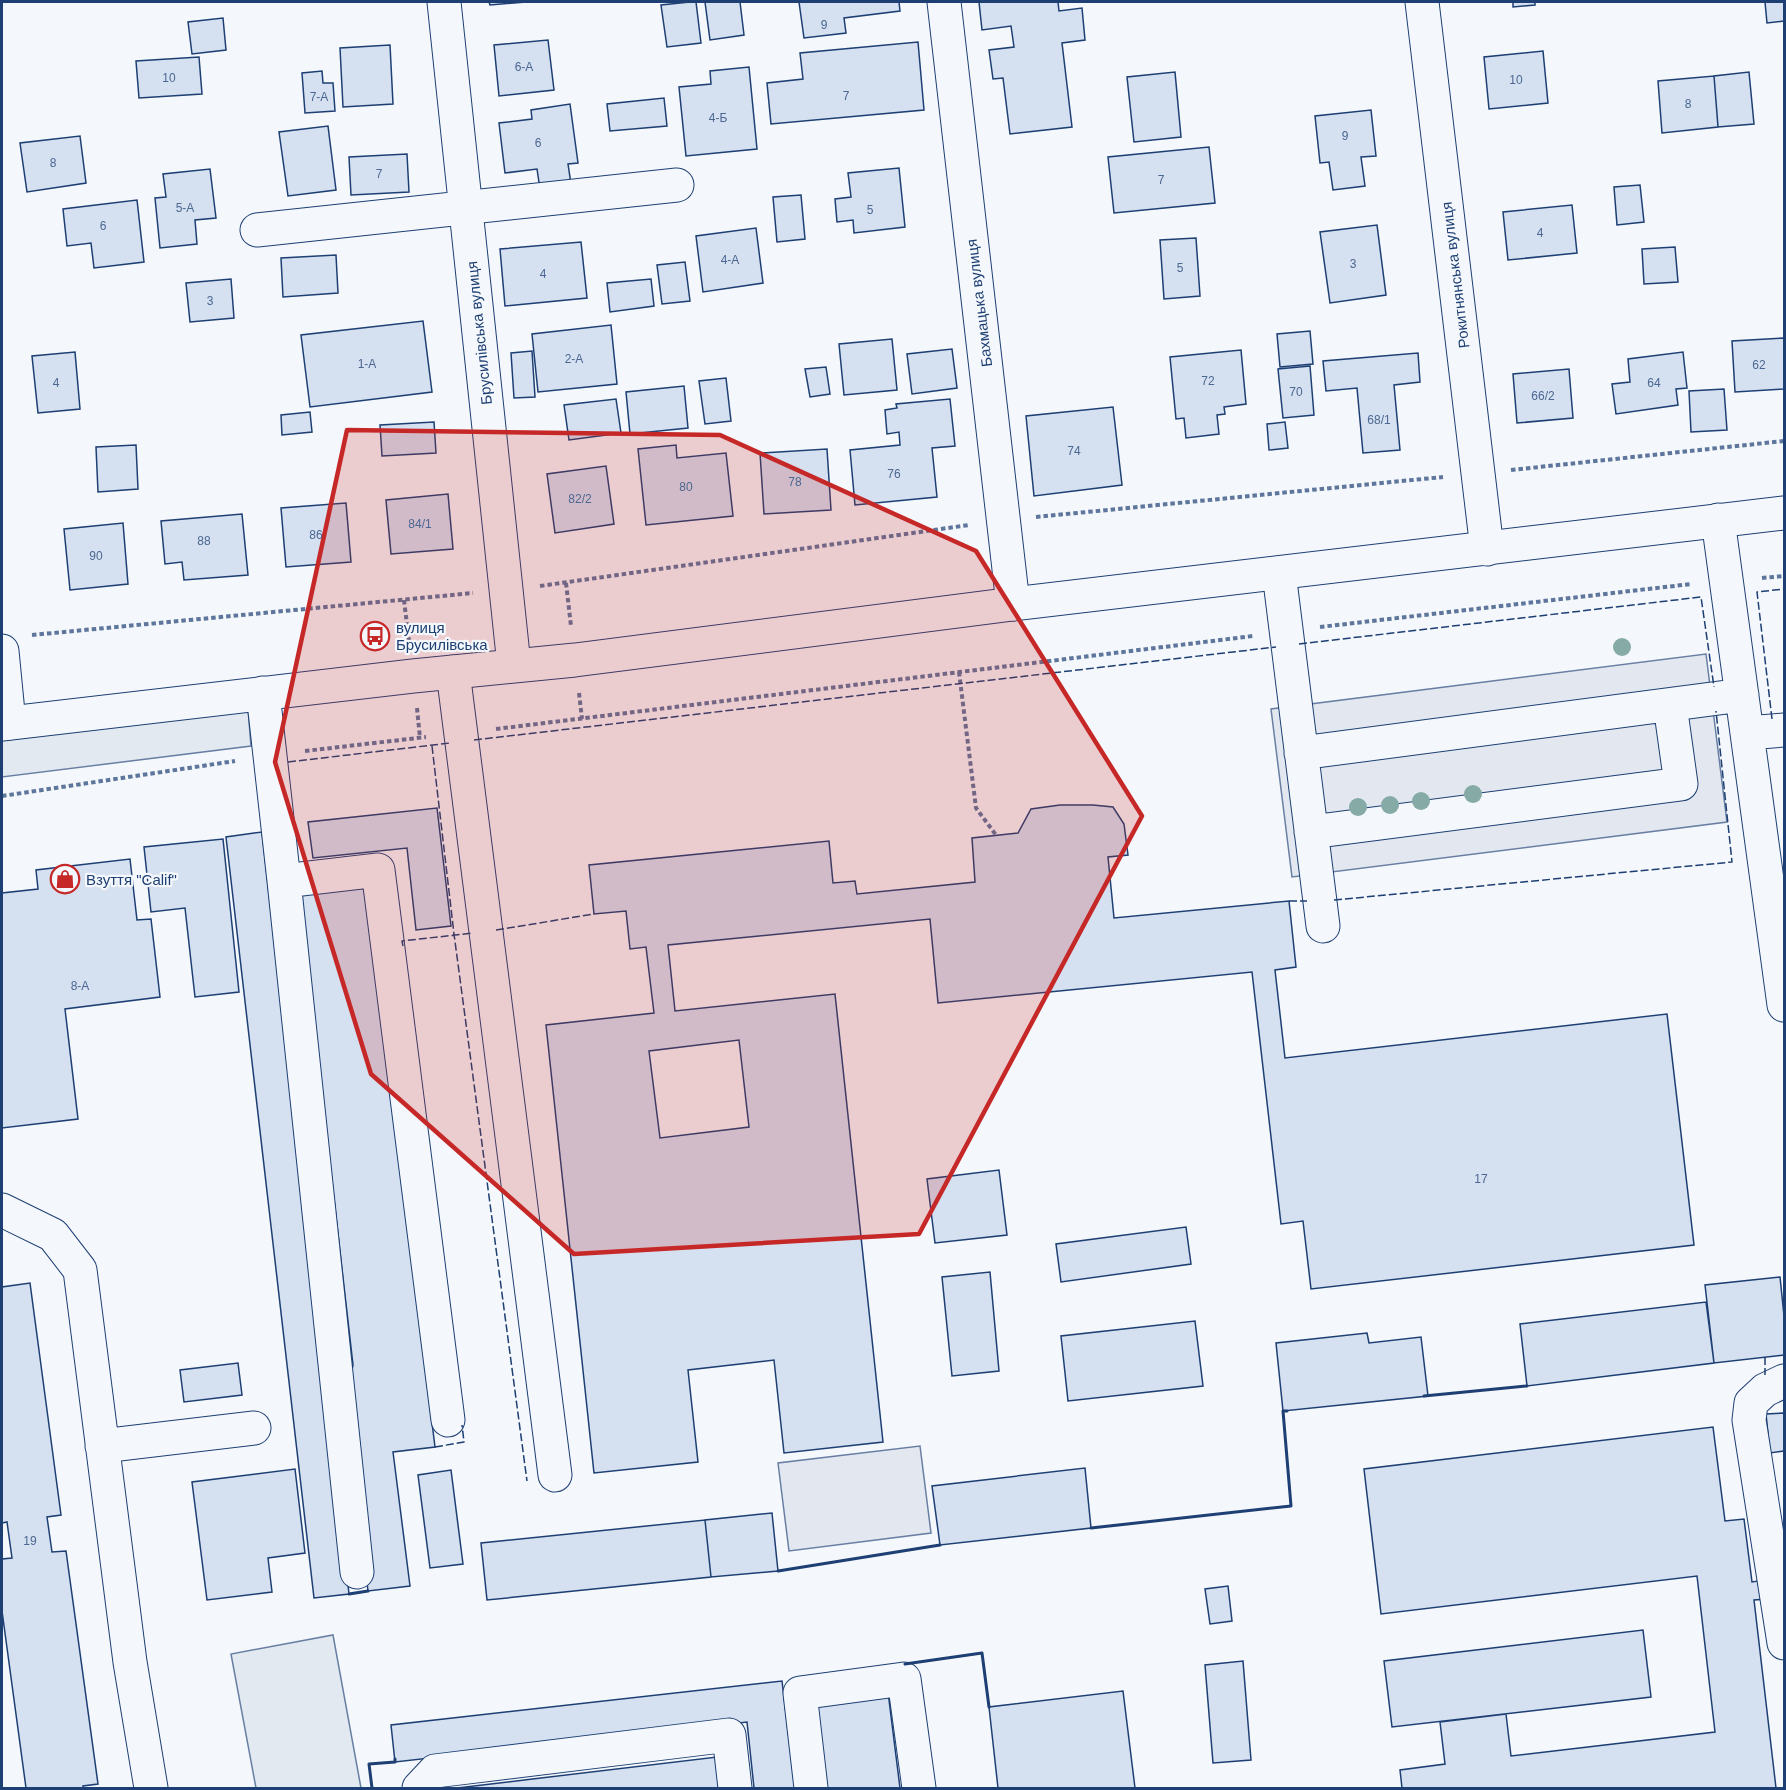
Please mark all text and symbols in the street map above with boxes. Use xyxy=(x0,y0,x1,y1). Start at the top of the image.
house number: 9 xyxy=(821,18,828,32)
house number: 6-А xyxy=(515,60,533,74)
house number: 10 xyxy=(162,71,176,85)
house number: 10 xyxy=(1509,73,1523,87)
house number: 7 xyxy=(843,89,850,103)
house number: 7-А xyxy=(310,90,328,104)
house number: 8 xyxy=(1685,97,1692,111)
house number: 4-Б xyxy=(709,111,727,125)
house number: 9 xyxy=(1342,129,1349,143)
house number: 6 xyxy=(535,136,542,150)
house number: 8 xyxy=(50,156,57,170)
house number: 7 xyxy=(376,167,383,181)
house number: 7 xyxy=(1158,173,1165,187)
house number: 5-А xyxy=(176,201,194,215)
street label: Рокитнянська вулиця xyxy=(1438,201,1472,349)
house number: 5 xyxy=(867,203,874,217)
house number: 6 xyxy=(100,219,107,233)
house number: 4 xyxy=(1537,226,1544,240)
street label: Бахмацька вулиця xyxy=(963,238,995,368)
house number: 4-А xyxy=(721,253,739,267)
house number: 3 xyxy=(1350,257,1357,271)
street label: Брусилівська вулиця xyxy=(463,260,495,406)
house number: 5 xyxy=(1177,261,1184,275)
house number: 4 xyxy=(540,267,547,281)
house number: 3 xyxy=(207,294,214,308)
house number: 2-А xyxy=(565,352,583,366)
house number: 1-А xyxy=(358,357,376,371)
house number: 62 xyxy=(1752,358,1766,372)
house number: 72 xyxy=(1201,374,1215,388)
house number: 4 xyxy=(53,376,60,390)
house number: 64 xyxy=(1647,376,1661,390)
house number: 70 xyxy=(1289,385,1303,399)
house number: 66/2 xyxy=(1531,389,1555,403)
house number: 68/1 xyxy=(1367,413,1391,427)
house number: 74 xyxy=(1067,444,1081,458)
house number: 76 xyxy=(887,467,901,481)
house number: 78 xyxy=(788,475,802,489)
house number: 80 xyxy=(679,480,693,494)
house number: 82/2 xyxy=(568,492,592,506)
house number: 84/1 xyxy=(408,517,432,531)
house number: 86 xyxy=(309,528,323,542)
house number: 88 xyxy=(197,534,211,548)
house number: 90 xyxy=(89,549,103,563)
place label: вулиця Брусилівська xyxy=(396,619,488,653)
bus stop icon: вулиця Брусилівська xyxy=(359,620,391,652)
shop icon: Взуття "Calif" xyxy=(49,863,81,895)
place label: Взуття "Calif" xyxy=(86,871,177,888)
house number: 8-А xyxy=(71,979,89,993)
house number: 17 xyxy=(1474,1172,1488,1186)
house number: 19 xyxy=(23,1534,37,1548)

